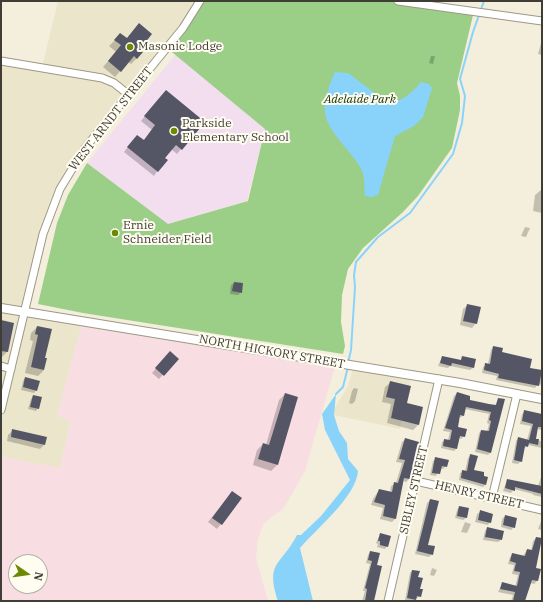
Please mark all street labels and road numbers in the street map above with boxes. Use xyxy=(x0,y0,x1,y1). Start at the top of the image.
street label: WEST ARNDT STREET xyxy=(66,64,156,174)
street label: NORTH HICKORY STREET xyxy=(198,332,346,372)
street label: SIBLEY STREET xyxy=(397,444,431,536)
street label: HENRY STREET xyxy=(433,478,525,512)

